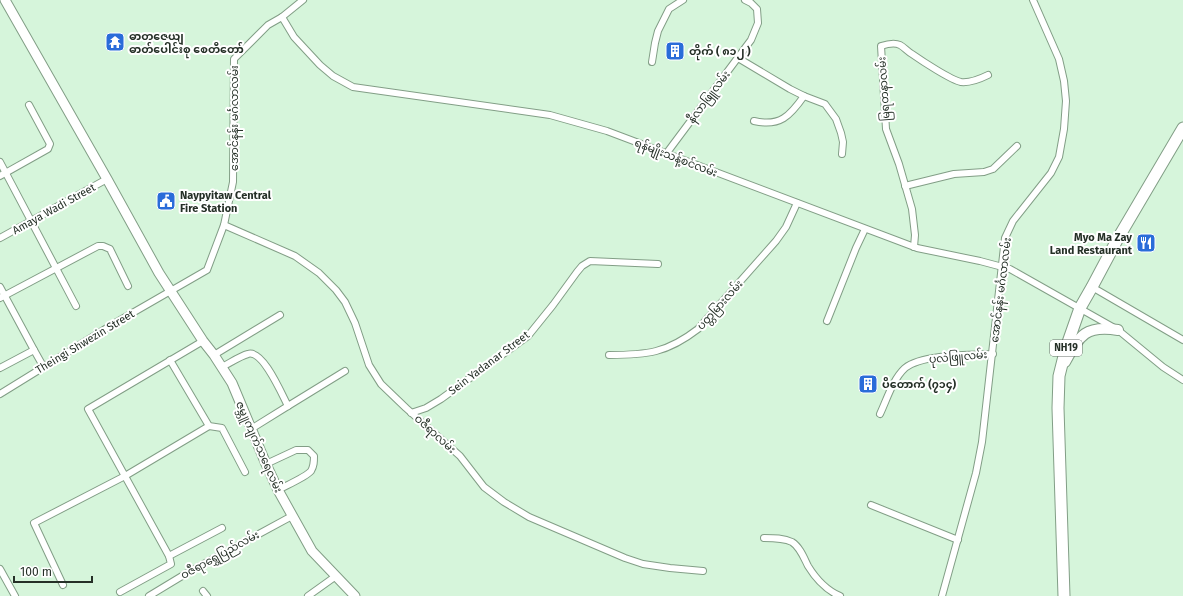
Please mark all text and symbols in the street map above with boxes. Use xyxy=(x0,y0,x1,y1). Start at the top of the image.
place label: ဓာတုဇေယျ ဓာတ်ပေါင်းစု စေတီတော် xyxy=(129,30,244,59)
temple icon: ဓာတုဇေယျ ဓာတ်ပေါင်းစု စေတီတော် xyxy=(104,31,126,53)
building icon: တိုက် ( ၈၁၂ ) xyxy=(664,40,686,62)
place label: တိုက် ( ၈၁၂ ) xyxy=(689,44,751,61)
street label: မြရတနာလမ်း xyxy=(874,56,895,122)
street label: အောင်နန်း မင်္ဂလာလမ်း xyxy=(227,65,243,171)
street label: နီလာဖြူလမ်း xyxy=(684,67,735,127)
street label: ရန်မျိုးသန့်စင်လမ်း xyxy=(632,135,720,182)
street label: Amaya Wadi Street xyxy=(10,181,98,237)
place label: Naypyitaw Central Fire Station xyxy=(180,189,272,215)
public building icon: Naypyitaw Central Fire Station xyxy=(155,190,177,212)
place label: Myo Ma Zay Land Restaurant xyxy=(1050,231,1133,257)
restaurant icon: Myo Ma Zay Land Restaurant xyxy=(1135,232,1157,254)
street label: အောင်နန်း မင်္ဂလာလမ်း xyxy=(987,236,1016,344)
street label: ပတ္တမြားလမ်း xyxy=(694,277,747,334)
street label: Theingi Shwezin Street xyxy=(33,307,137,377)
street label: Sein Yadanar Street xyxy=(446,328,532,398)
road number: NH19 xyxy=(1050,340,1082,356)
street label: ပုလဲဖြူလမ်း xyxy=(928,347,988,368)
building icon: ပိတောက် (၇၁၄) xyxy=(857,373,879,395)
place label: ပိတောက် (၇၁၄) xyxy=(882,377,957,393)
street label: ဇမ္ဘူကျက်သရေလမ်း xyxy=(231,399,286,496)
street label: ဝဇီရာလမ်း xyxy=(410,411,459,458)
street label: ဝဇီရာရွှေပြည်လမ်း xyxy=(178,527,263,584)
scale bar xyxy=(14,558,92,584)
text: 100 m xyxy=(20,565,52,579)

